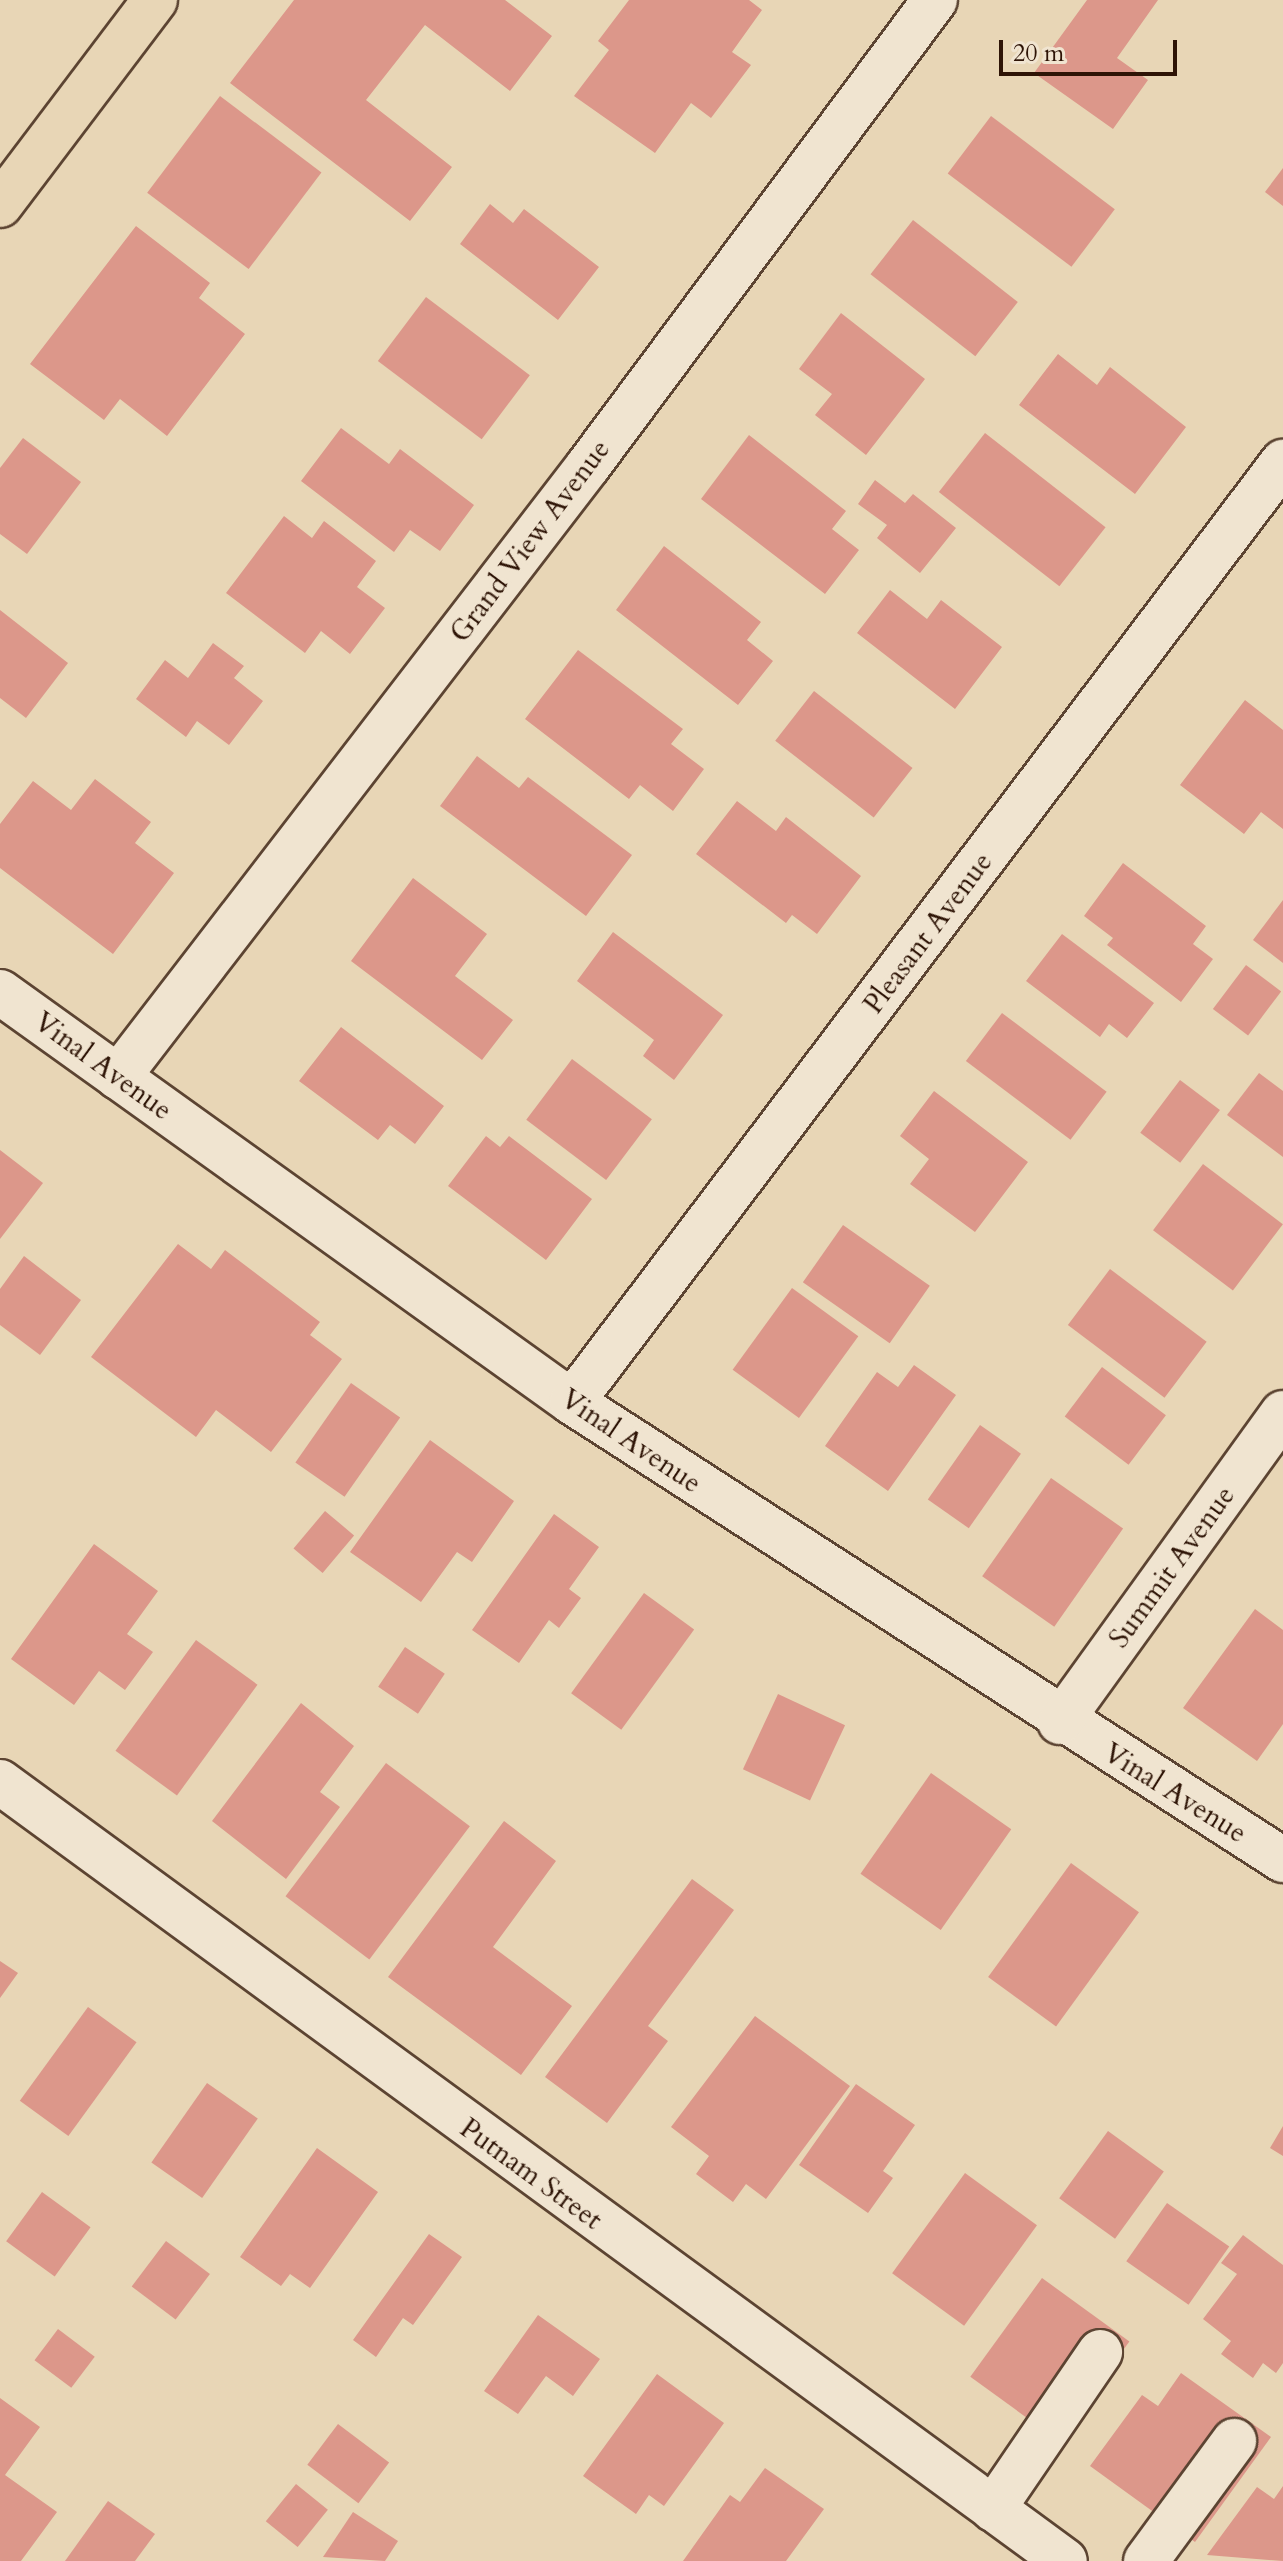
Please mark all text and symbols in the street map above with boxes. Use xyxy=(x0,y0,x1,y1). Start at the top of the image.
scale bar xyxy=(1003,24,1181,74)
text: 20 m xyxy=(1013,37,1064,70)
street label: Grand View Avenue xyxy=(443,433,617,649)
street label: Pleasant Avenue xyxy=(856,846,1000,1020)
street label: Vinal Avenue xyxy=(28,1005,178,1127)
street label: Vinal Avenue xyxy=(554,1382,708,1500)
street label: Summit Avenue xyxy=(1102,1480,1242,1654)
street label: Vinal Avenue xyxy=(1097,1736,1253,1850)
street label: Putnam Street xyxy=(453,2111,609,2237)

